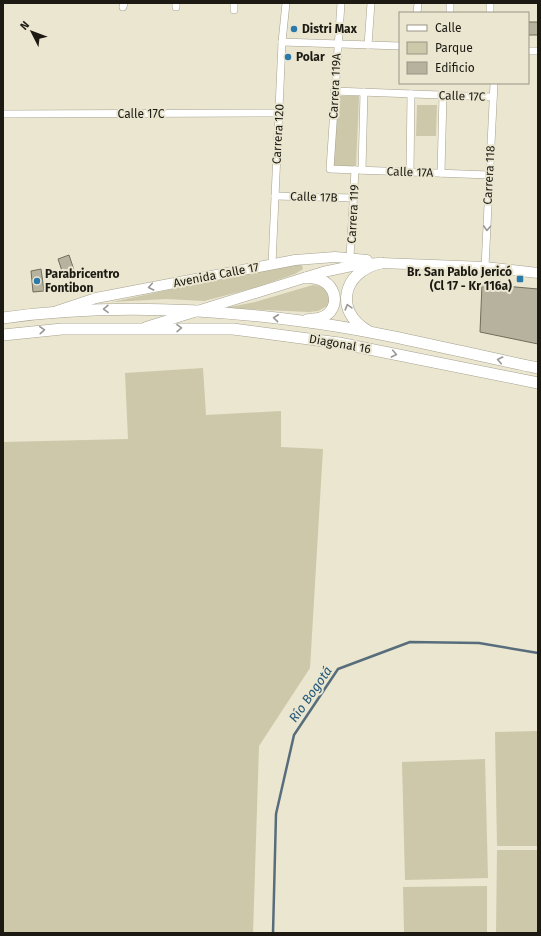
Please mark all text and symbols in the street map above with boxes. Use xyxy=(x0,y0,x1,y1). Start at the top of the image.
north arrow xyxy=(12,12,52,52)
legend xyxy=(399,12,529,84)
text: N xyxy=(18,19,32,33)
text: Calle xyxy=(435,21,462,35)
place label: Distri Max xyxy=(302,22,358,36)
marker: Distri Max xyxy=(289,24,299,34)
text: Parque xyxy=(435,41,473,55)
place label: Polar xyxy=(296,50,325,64)
marker: Polar xyxy=(283,52,293,62)
street label: Carrera 119A xyxy=(326,53,344,119)
text: Edificio xyxy=(435,61,475,75)
street label: Calle 17C xyxy=(438,88,486,104)
street label: Carrera 120 xyxy=(269,103,287,164)
street label: Calle 17C xyxy=(118,107,165,121)
street label: Carrera 118 xyxy=(480,145,498,205)
street label: Calle 17A xyxy=(386,164,434,180)
street label: Carrera 119 xyxy=(344,184,362,244)
street label: Calle 17B xyxy=(290,189,338,205)
one-way arrow xyxy=(483,225,491,231)
street label: Avenida Calle 17 xyxy=(172,260,260,290)
place label: Br. San Pablo Jericó (Cl 17 - Kr 116a) xyxy=(407,265,512,293)
place label: Parabricentro Fontibon xyxy=(45,267,120,295)
marker: Br. San Pablo Jericó (Cl 17 - Kr 116a) xyxy=(515,274,525,284)
marker: Parabricentro Fontibon xyxy=(32,276,42,286)
one-way arrow xyxy=(148,283,154,291)
one-way arrow xyxy=(344,304,353,311)
one-way arrow xyxy=(103,305,109,313)
one-way arrow xyxy=(273,314,279,323)
one-way arrow xyxy=(176,324,182,333)
one-way arrow xyxy=(39,326,45,335)
street label: Diagonal 16 xyxy=(308,332,372,356)
one-way arrow xyxy=(391,349,397,357)
one-way arrow xyxy=(497,357,503,365)
water label: Río Bogotá xyxy=(286,664,335,725)

